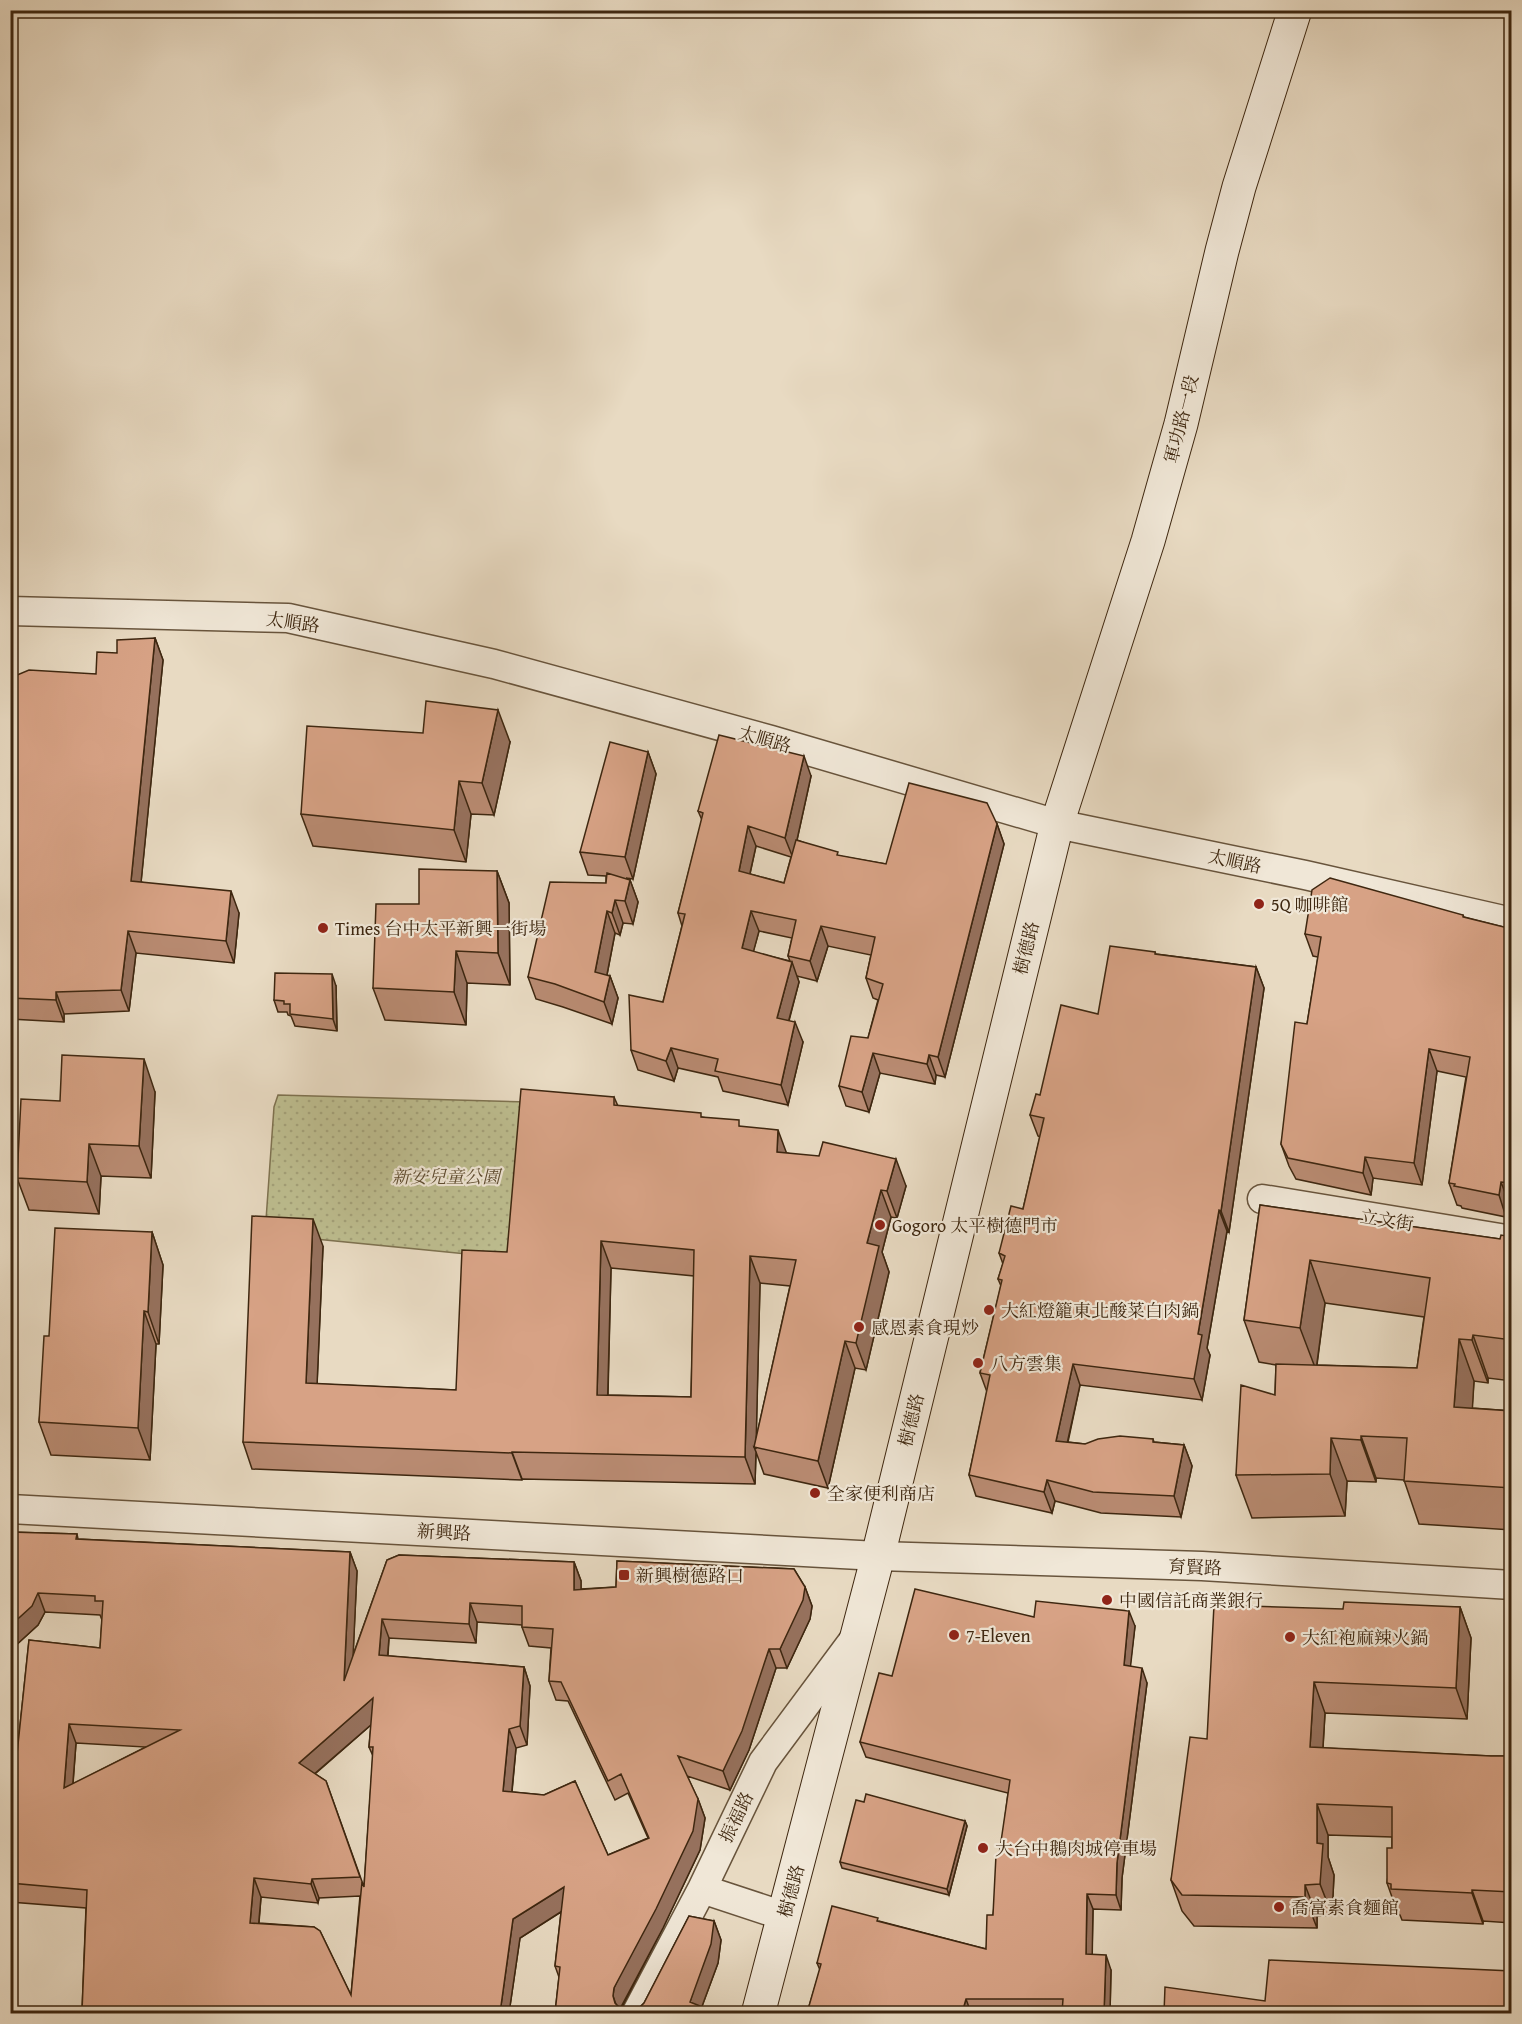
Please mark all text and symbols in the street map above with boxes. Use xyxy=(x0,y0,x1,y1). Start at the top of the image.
street label: 軍功路一段 xyxy=(1157,372,1205,466)
street label: 太順路 xyxy=(264,605,322,639)
street label: 太順路 xyxy=(735,719,795,759)
street label: 太順路 xyxy=(1206,842,1264,880)
place label: 5Q 咖啡館 xyxy=(1271,891,1349,918)
marker: 5Q 咖啡館 xyxy=(1252,897,1266,911)
place label: Times 台中太平新興一街場 xyxy=(335,915,546,942)
street label: 樹德路 xyxy=(1006,919,1046,977)
marker: Times 台中太平新興一街場 xyxy=(316,921,330,935)
park label: 新安兒童公園 xyxy=(392,1163,503,1190)
street label: 立文街 xyxy=(1358,1202,1416,1238)
place label: Gogoro 太平樹德門市 xyxy=(892,1212,1058,1239)
marker: Gogoro 太平樹德門市 xyxy=(873,1218,887,1232)
place label: 大紅燈籠東北酸菜白肉鍋 xyxy=(1001,1297,1199,1324)
marker: 大紅燈籠東北酸菜白肉鍋 xyxy=(982,1303,996,1317)
place label: 感恩素食現炒 xyxy=(871,1314,979,1341)
marker: 感恩素食現炒 xyxy=(852,1320,866,1334)
place label: 八方雲集 xyxy=(990,1350,1062,1377)
marker: 八方雲集 xyxy=(971,1356,985,1370)
street label: 樹德路 xyxy=(891,1391,931,1449)
place label: 全家便利商店 xyxy=(827,1480,935,1507)
marker: 全家便利商店 xyxy=(808,1486,822,1500)
street label: 新興路 xyxy=(416,1517,472,1547)
street label: 育賢路 xyxy=(1168,1553,1222,1581)
place label: 新興樹德路口 xyxy=(636,1562,744,1589)
marker: 新興樹德路口 xyxy=(617,1568,631,1582)
place label: 中國信託商業銀行 xyxy=(1119,1587,1263,1614)
marker: 中國信託商業銀行 xyxy=(1100,1593,1114,1607)
place label: 7-Eleven xyxy=(966,1622,1031,1649)
place label: 大紅袍麻辣火鍋 xyxy=(1302,1624,1428,1651)
marker: 7-Eleven xyxy=(947,1628,961,1642)
marker: 大紅袍麻辣火鍋 xyxy=(1283,1630,1297,1644)
street label: 振福路 xyxy=(712,1787,760,1847)
place label: 大台中鵝肉城停車場 xyxy=(995,1835,1157,1862)
marker: 大台中鵝肉城停車場 xyxy=(976,1841,990,1855)
street label: 樹德路 xyxy=(771,1861,811,1921)
place label: 喬富素食麵館 xyxy=(1291,1894,1399,1921)
marker: 喬富素食麵館 xyxy=(1272,1900,1286,1914)

